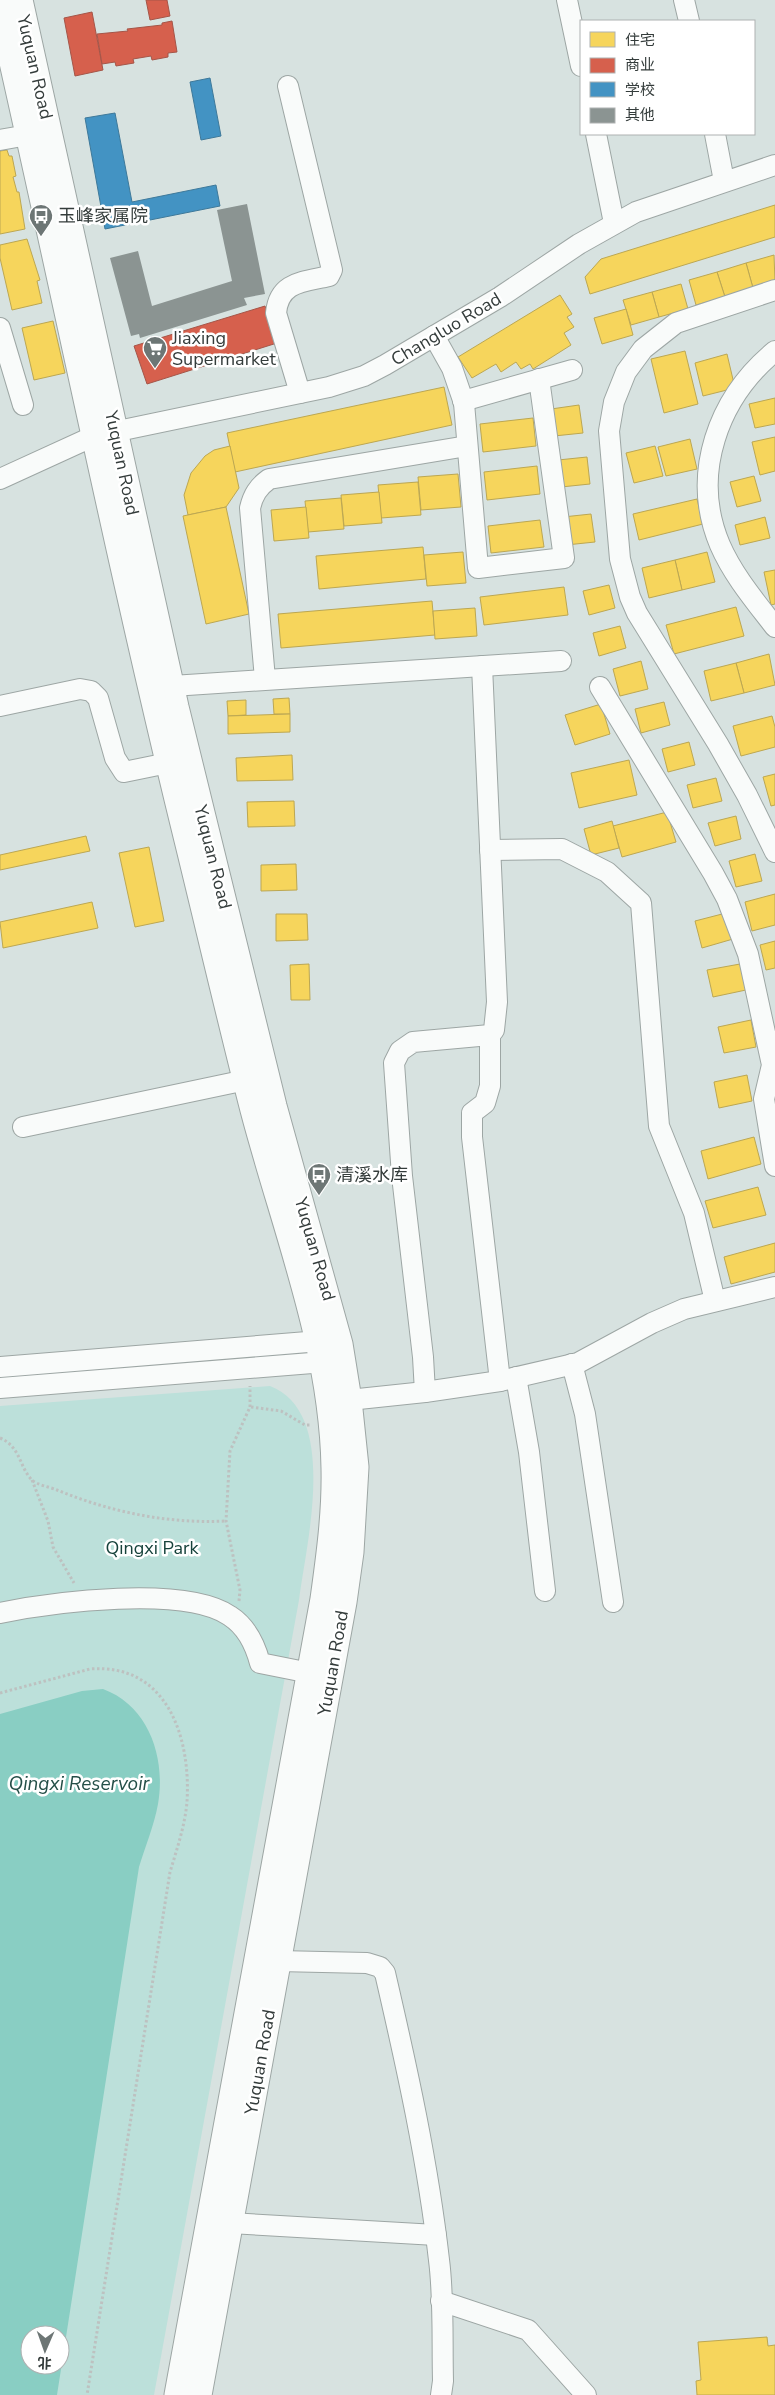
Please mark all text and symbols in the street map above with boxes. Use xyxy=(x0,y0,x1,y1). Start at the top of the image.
street label: Yuquan Road xyxy=(11,11,59,122)
legend xyxy=(580,20,755,135)
text: 住宅 xyxy=(625,30,655,50)
text: 商业 xyxy=(625,55,655,75)
text: 学校 xyxy=(625,80,655,100)
text: 其他 xyxy=(625,105,655,125)
bus stop icon: 玉峰家属院 xyxy=(28,203,54,237)
place label: 玉峰家属院 xyxy=(58,204,148,228)
street label: Changluo Road xyxy=(386,287,506,371)
place label: Jiaxing Supermarket xyxy=(171,326,276,371)
supermarket icon: Jiaxing Supermarket xyxy=(142,335,168,369)
street label: Yuquan Road xyxy=(99,407,145,518)
street label: Yuquan Road xyxy=(188,802,238,912)
bus stop icon: 清溪水库 xyxy=(306,1162,332,1196)
place label: 清溪水库 xyxy=(336,1163,408,1187)
street label: Yuquan Road xyxy=(289,1194,341,1303)
park label: Qingxi Park xyxy=(106,1536,199,1560)
street label: Yuquan Road xyxy=(312,1609,354,1718)
water label: Qingxi Reservoir xyxy=(9,1771,151,1797)
street label: Yuquan Road xyxy=(239,2008,281,2117)
north arrow xyxy=(20,2325,70,2375)
text: 北 xyxy=(37,2353,52,2372)

